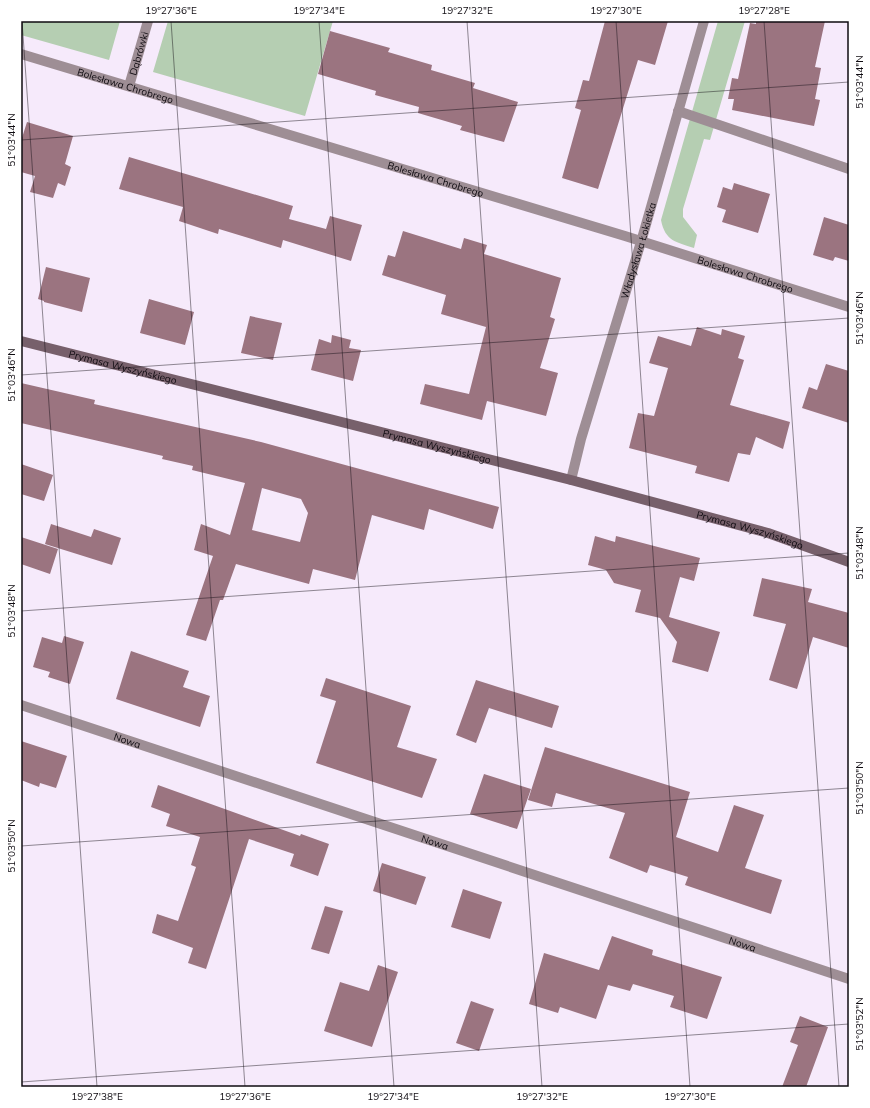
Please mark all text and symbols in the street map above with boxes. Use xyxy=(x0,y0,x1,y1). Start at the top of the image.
text: 19°27'36"E xyxy=(145,4,197,17)
text: 19°27'34"E xyxy=(293,4,345,17)
text: 19°27'32"E xyxy=(441,4,493,17)
text: 19°27'30"E xyxy=(590,4,642,17)
text: 19°27'28"E xyxy=(738,4,790,17)
street label: Dąbrówki xyxy=(126,30,152,77)
text: 51°03'44"N xyxy=(853,55,866,109)
street label: Bolesława Chrobrego xyxy=(76,65,175,107)
text: 51°03'44"N xyxy=(5,113,18,167)
street label: Bolesława Chrobrego xyxy=(386,159,485,200)
street label: Władysława Łokietka xyxy=(618,201,659,301)
street label: Bolesława Chrobrego xyxy=(696,253,795,296)
text: 51°03'46"N xyxy=(853,291,866,345)
street label: Prymasa Wyszyńskiego xyxy=(67,347,178,387)
text: 51°03'46"N xyxy=(5,348,18,402)
street label: Prymasa Wyszyńskiego xyxy=(381,427,493,467)
street label: Prymasa Wyszyńskiego xyxy=(695,508,805,552)
text: 51°03'48"N xyxy=(853,526,866,580)
text: 51°03'48"N xyxy=(5,584,18,638)
street label: Nowa xyxy=(112,730,142,751)
text: 51°03'50"N xyxy=(853,761,866,815)
text: 51°03'50"N xyxy=(5,819,18,873)
street label: Nowa xyxy=(420,832,450,853)
street label: Nowa xyxy=(727,934,758,955)
text: 51°03'52"N xyxy=(853,997,866,1051)
text: 19°27'38"E xyxy=(71,1090,123,1103)
text: 19°27'36"E xyxy=(219,1090,271,1103)
text: 19°27'34"E xyxy=(367,1090,419,1103)
text: 19°27'32"E xyxy=(516,1090,568,1103)
text: 19°27'30"E xyxy=(664,1090,716,1103)

